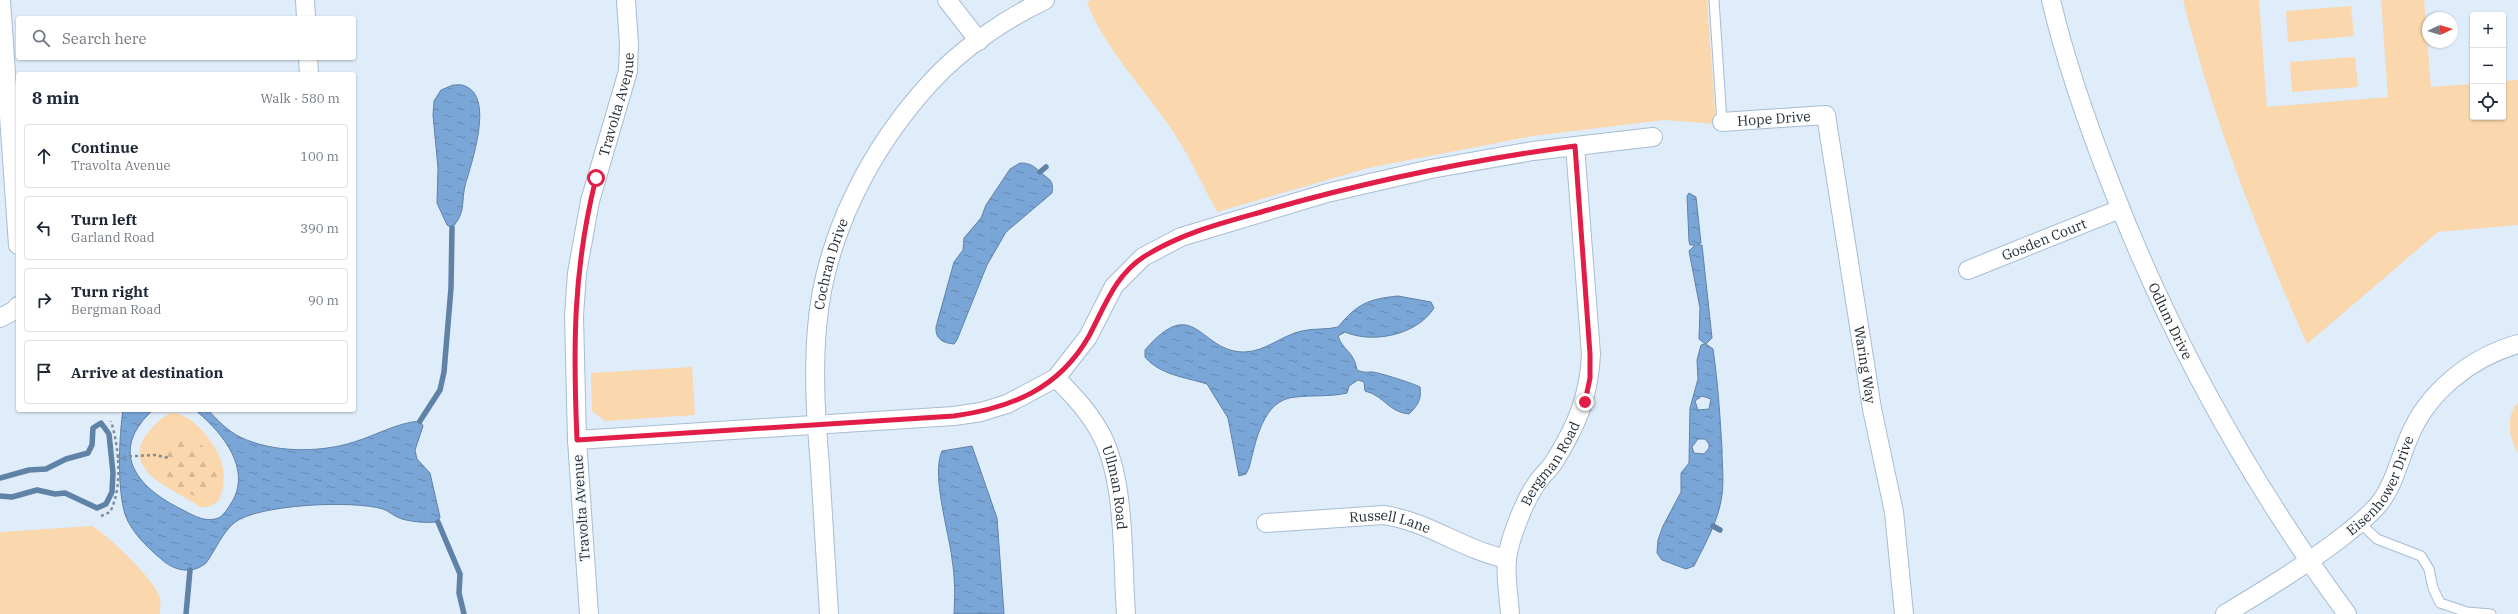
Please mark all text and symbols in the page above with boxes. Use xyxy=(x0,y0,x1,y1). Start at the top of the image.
north arrow xyxy=(2422,12,2458,48)
map controls xyxy=(2470,12,2506,120)
button: + xyxy=(2470,12,2506,48)
search box xyxy=(16,16,356,60)
icon: search xyxy=(30,27,52,49)
text: Search here xyxy=(62,29,147,48)
button: − xyxy=(2470,48,2506,84)
street label: Travolta Avenue xyxy=(594,52,638,159)
button: locate xyxy=(2470,84,2506,120)
text: 8 min xyxy=(32,87,80,109)
text: Walk · 580 m xyxy=(261,90,340,107)
street label: Hope Drive xyxy=(1736,107,1811,130)
text: Continue xyxy=(71,138,138,157)
icon: ahead xyxy=(33,145,55,167)
text: 100 m xyxy=(300,148,339,165)
text: Travolta Avenue xyxy=(71,157,170,174)
route start xyxy=(587,169,605,187)
text: Turn left xyxy=(71,210,137,229)
street label: Gosden Court xyxy=(1999,214,2089,265)
street label: Cochran Drive xyxy=(810,216,852,311)
icon: left xyxy=(33,217,55,239)
text: 390 m xyxy=(300,220,339,237)
text: Garland Road xyxy=(71,229,155,246)
street label: Odlum Drive xyxy=(2144,280,2197,362)
text: Turn right xyxy=(71,282,149,301)
icon: right xyxy=(33,289,55,311)
text: 90 m xyxy=(308,292,339,309)
text: Bergman Road xyxy=(71,301,161,318)
street label: Waring Way xyxy=(1850,325,1880,405)
icon: arrive xyxy=(33,361,55,383)
text: Arrive at destination xyxy=(71,363,223,382)
route end xyxy=(1576,393,1594,411)
street label: Bergman Road xyxy=(1517,418,1584,509)
street label: Eisenhower Drive xyxy=(2342,433,2418,539)
street label: Ullman Road xyxy=(1098,443,1131,531)
street label: Travolta Avenue xyxy=(568,454,594,562)
street label: Russell Lane xyxy=(1349,506,1434,537)

